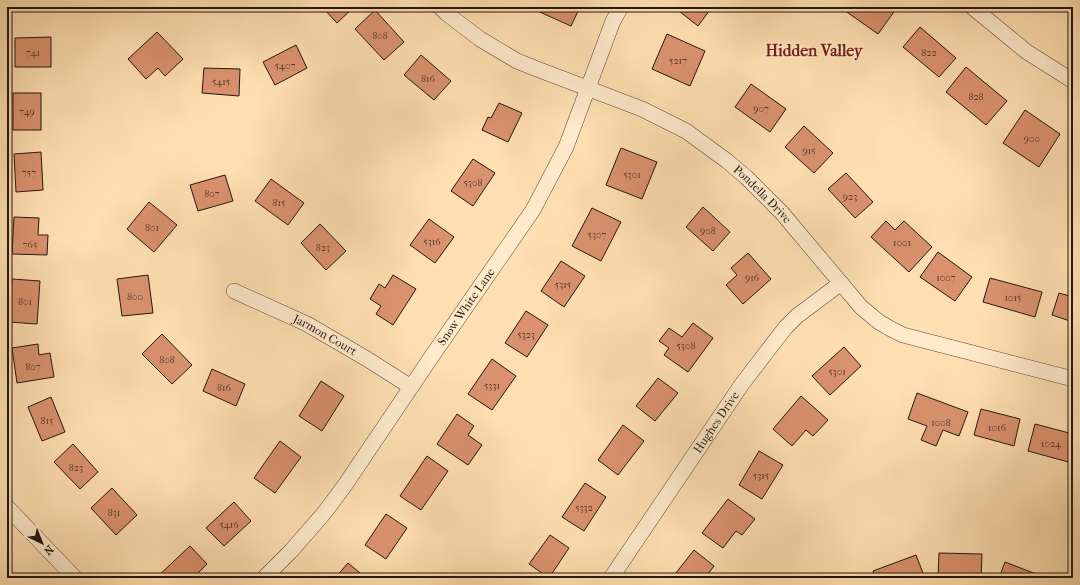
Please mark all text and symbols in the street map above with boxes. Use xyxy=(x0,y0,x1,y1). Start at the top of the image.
house number: 808 xyxy=(372,30,388,42)
district label: Hidden Valley xyxy=(765,41,864,61)
house number: 741 xyxy=(26,47,40,59)
house number: 822 xyxy=(921,47,937,59)
house number: 5217 xyxy=(669,55,687,67)
house number: 5407 xyxy=(275,60,295,72)
house number: 816 xyxy=(421,73,436,85)
house number: 5415 xyxy=(212,76,230,88)
house number: 828 xyxy=(968,91,984,103)
house number: 907 xyxy=(753,103,769,115)
house number: 749 xyxy=(19,106,35,118)
house number: 900 xyxy=(1024,133,1040,145)
house number: 915 xyxy=(802,145,816,157)
street label: Pondella Drive xyxy=(731,162,795,226)
house number: 757 xyxy=(22,167,36,179)
house number: 5301 xyxy=(623,169,641,181)
house number: 5308 xyxy=(464,177,482,189)
house number: 807 xyxy=(204,188,220,200)
house number: 923 xyxy=(843,191,857,203)
house number: 815 xyxy=(273,197,285,209)
house number: 801 xyxy=(145,222,159,234)
house number: 908 xyxy=(700,225,716,237)
house number: 5307 xyxy=(588,229,607,241)
house number: 5316 xyxy=(423,236,441,248)
house number: 1001 xyxy=(893,237,911,249)
house number: 765 xyxy=(23,239,37,251)
house number: 823 xyxy=(316,242,330,254)
street label: Snow White Lane xyxy=(434,265,498,348)
house number: 916 xyxy=(745,272,760,284)
house number: 1007 xyxy=(936,272,956,284)
house number: 5315 xyxy=(555,279,571,291)
house number: 800 xyxy=(127,291,143,303)
house number: 1015 xyxy=(1005,292,1021,304)
house number: 801 xyxy=(18,296,32,308)
street label: Jarmon Court xyxy=(290,311,360,359)
house number: 5323 xyxy=(517,329,535,341)
house number: 5308 xyxy=(677,340,695,352)
house number: 808 xyxy=(159,354,175,366)
house number: 807 xyxy=(25,361,41,373)
house number: 5301 xyxy=(828,366,846,378)
house number: 5331 xyxy=(484,380,500,392)
house number: 816 xyxy=(217,382,232,394)
street label: Hughes Drive xyxy=(690,389,742,456)
house number: 815 xyxy=(41,415,53,427)
house number: 1008 xyxy=(931,417,951,429)
house number: 1016 xyxy=(988,422,1007,434)
house number: 1024 xyxy=(1041,438,1062,450)
house number: 823 xyxy=(69,462,83,474)
house number: 5315 xyxy=(753,470,769,482)
house number: 5332 xyxy=(575,502,593,514)
house number: 831 xyxy=(108,507,120,519)
house number: 5416 xyxy=(219,519,239,531)
north arrow xyxy=(22,523,62,563)
text: N xyxy=(41,542,56,558)

